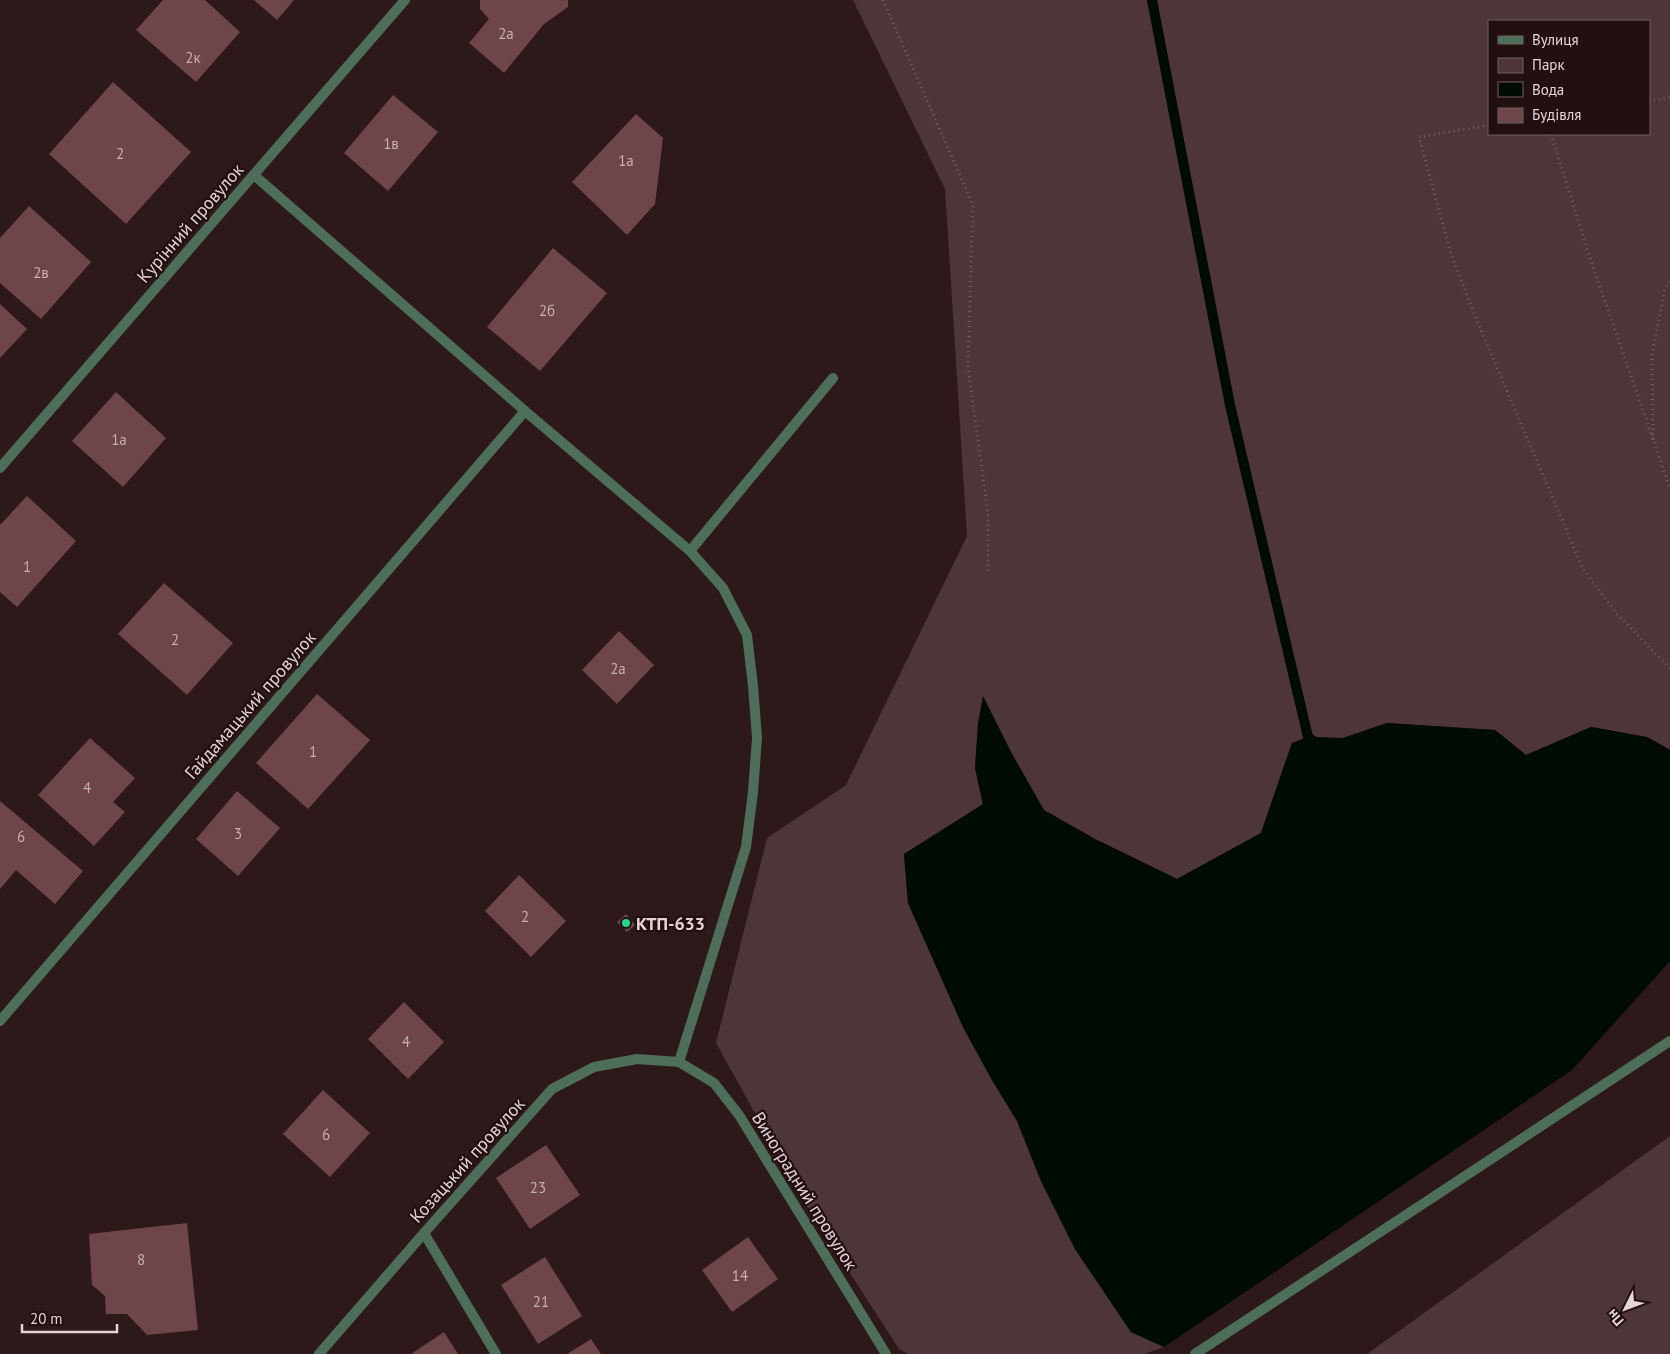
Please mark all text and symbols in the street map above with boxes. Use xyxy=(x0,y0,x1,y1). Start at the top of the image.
legend xyxy=(1488,20,1650,135)
house number: 2а xyxy=(498,24,514,43)
text: Вулиця xyxy=(1532,30,1579,49)
house number: 2к xyxy=(185,48,201,67)
text: Парк xyxy=(1532,55,1565,74)
text: Вода xyxy=(1532,80,1564,99)
text: Будівля xyxy=(1532,105,1581,124)
house number: 1в xyxy=(383,134,399,153)
house number: 2 xyxy=(116,144,124,163)
house number: 1а xyxy=(618,151,634,170)
street label: Курінний провулок xyxy=(132,158,249,288)
house number: 2в xyxy=(33,263,49,282)
house number: 2б xyxy=(539,301,555,320)
house number: 1а xyxy=(111,430,127,449)
house number: 1 xyxy=(23,557,31,576)
street label: Гайдамацький провулок xyxy=(179,626,321,784)
house number: 2 xyxy=(171,630,179,649)
house number: 2а xyxy=(610,659,626,678)
house number: 1 xyxy=(309,742,317,761)
house number: 4 xyxy=(83,778,91,797)
house number: 3 xyxy=(234,824,242,843)
house number: 6 xyxy=(17,827,25,846)
house number: 2 xyxy=(521,907,529,926)
place label: КТП-633 xyxy=(636,912,705,935)
marker: КТП-633 xyxy=(620,917,632,929)
house number: 4 xyxy=(402,1032,410,1051)
street label: Козацький провулок xyxy=(405,1092,530,1228)
street label: Виноградний провулок xyxy=(747,1108,863,1275)
house number: 6 xyxy=(322,1125,330,1144)
house number: 23 xyxy=(530,1178,546,1197)
house number: 8 xyxy=(137,1250,145,1269)
house number: 14 xyxy=(732,1266,748,1285)
north arrow xyxy=(1600,1284,1650,1334)
house number: 21 xyxy=(533,1292,549,1311)
scale bar xyxy=(22,1302,118,1334)
text: Пн xyxy=(1603,1306,1628,1330)
text: 20 m xyxy=(30,1309,63,1328)

